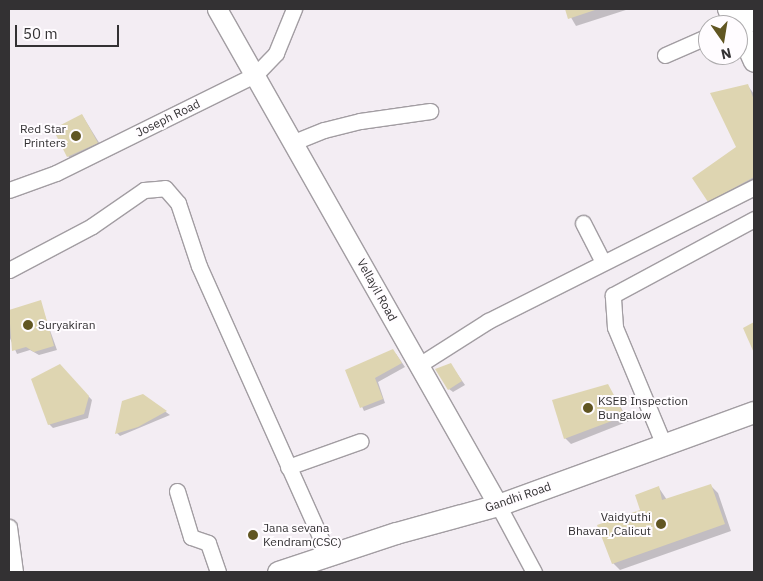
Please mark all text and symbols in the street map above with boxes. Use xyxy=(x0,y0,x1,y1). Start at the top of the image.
scale bar xyxy=(18,15,121,47)
north arrow xyxy=(698,15,748,65)
text: 50 m xyxy=(23,24,58,43)
text: N xyxy=(719,44,733,64)
street label: Joseph Road xyxy=(134,96,202,140)
place label: Red Star Printers xyxy=(20,122,66,150)
marker: Red Star Printers xyxy=(70,130,82,142)
street label: Vellayil Road xyxy=(354,256,400,324)
place label: Suryakiran xyxy=(38,318,95,332)
marker: Suryakiran xyxy=(22,319,34,331)
place label: KSEB Inspection Bungalow xyxy=(598,394,688,422)
marker: KSEB Inspection Bungalow xyxy=(582,402,594,414)
street label: Gandhi Road xyxy=(483,479,553,515)
place label: Vaidyuthi Bhavan ,Calicut xyxy=(568,510,651,538)
marker: Vaidyuthi Bhavan ,Calicut xyxy=(655,518,667,530)
place label: Jana sevana Kendram(CSC) xyxy=(263,521,342,549)
marker: Jana sevana Kendram(CSC) xyxy=(247,529,259,541)

